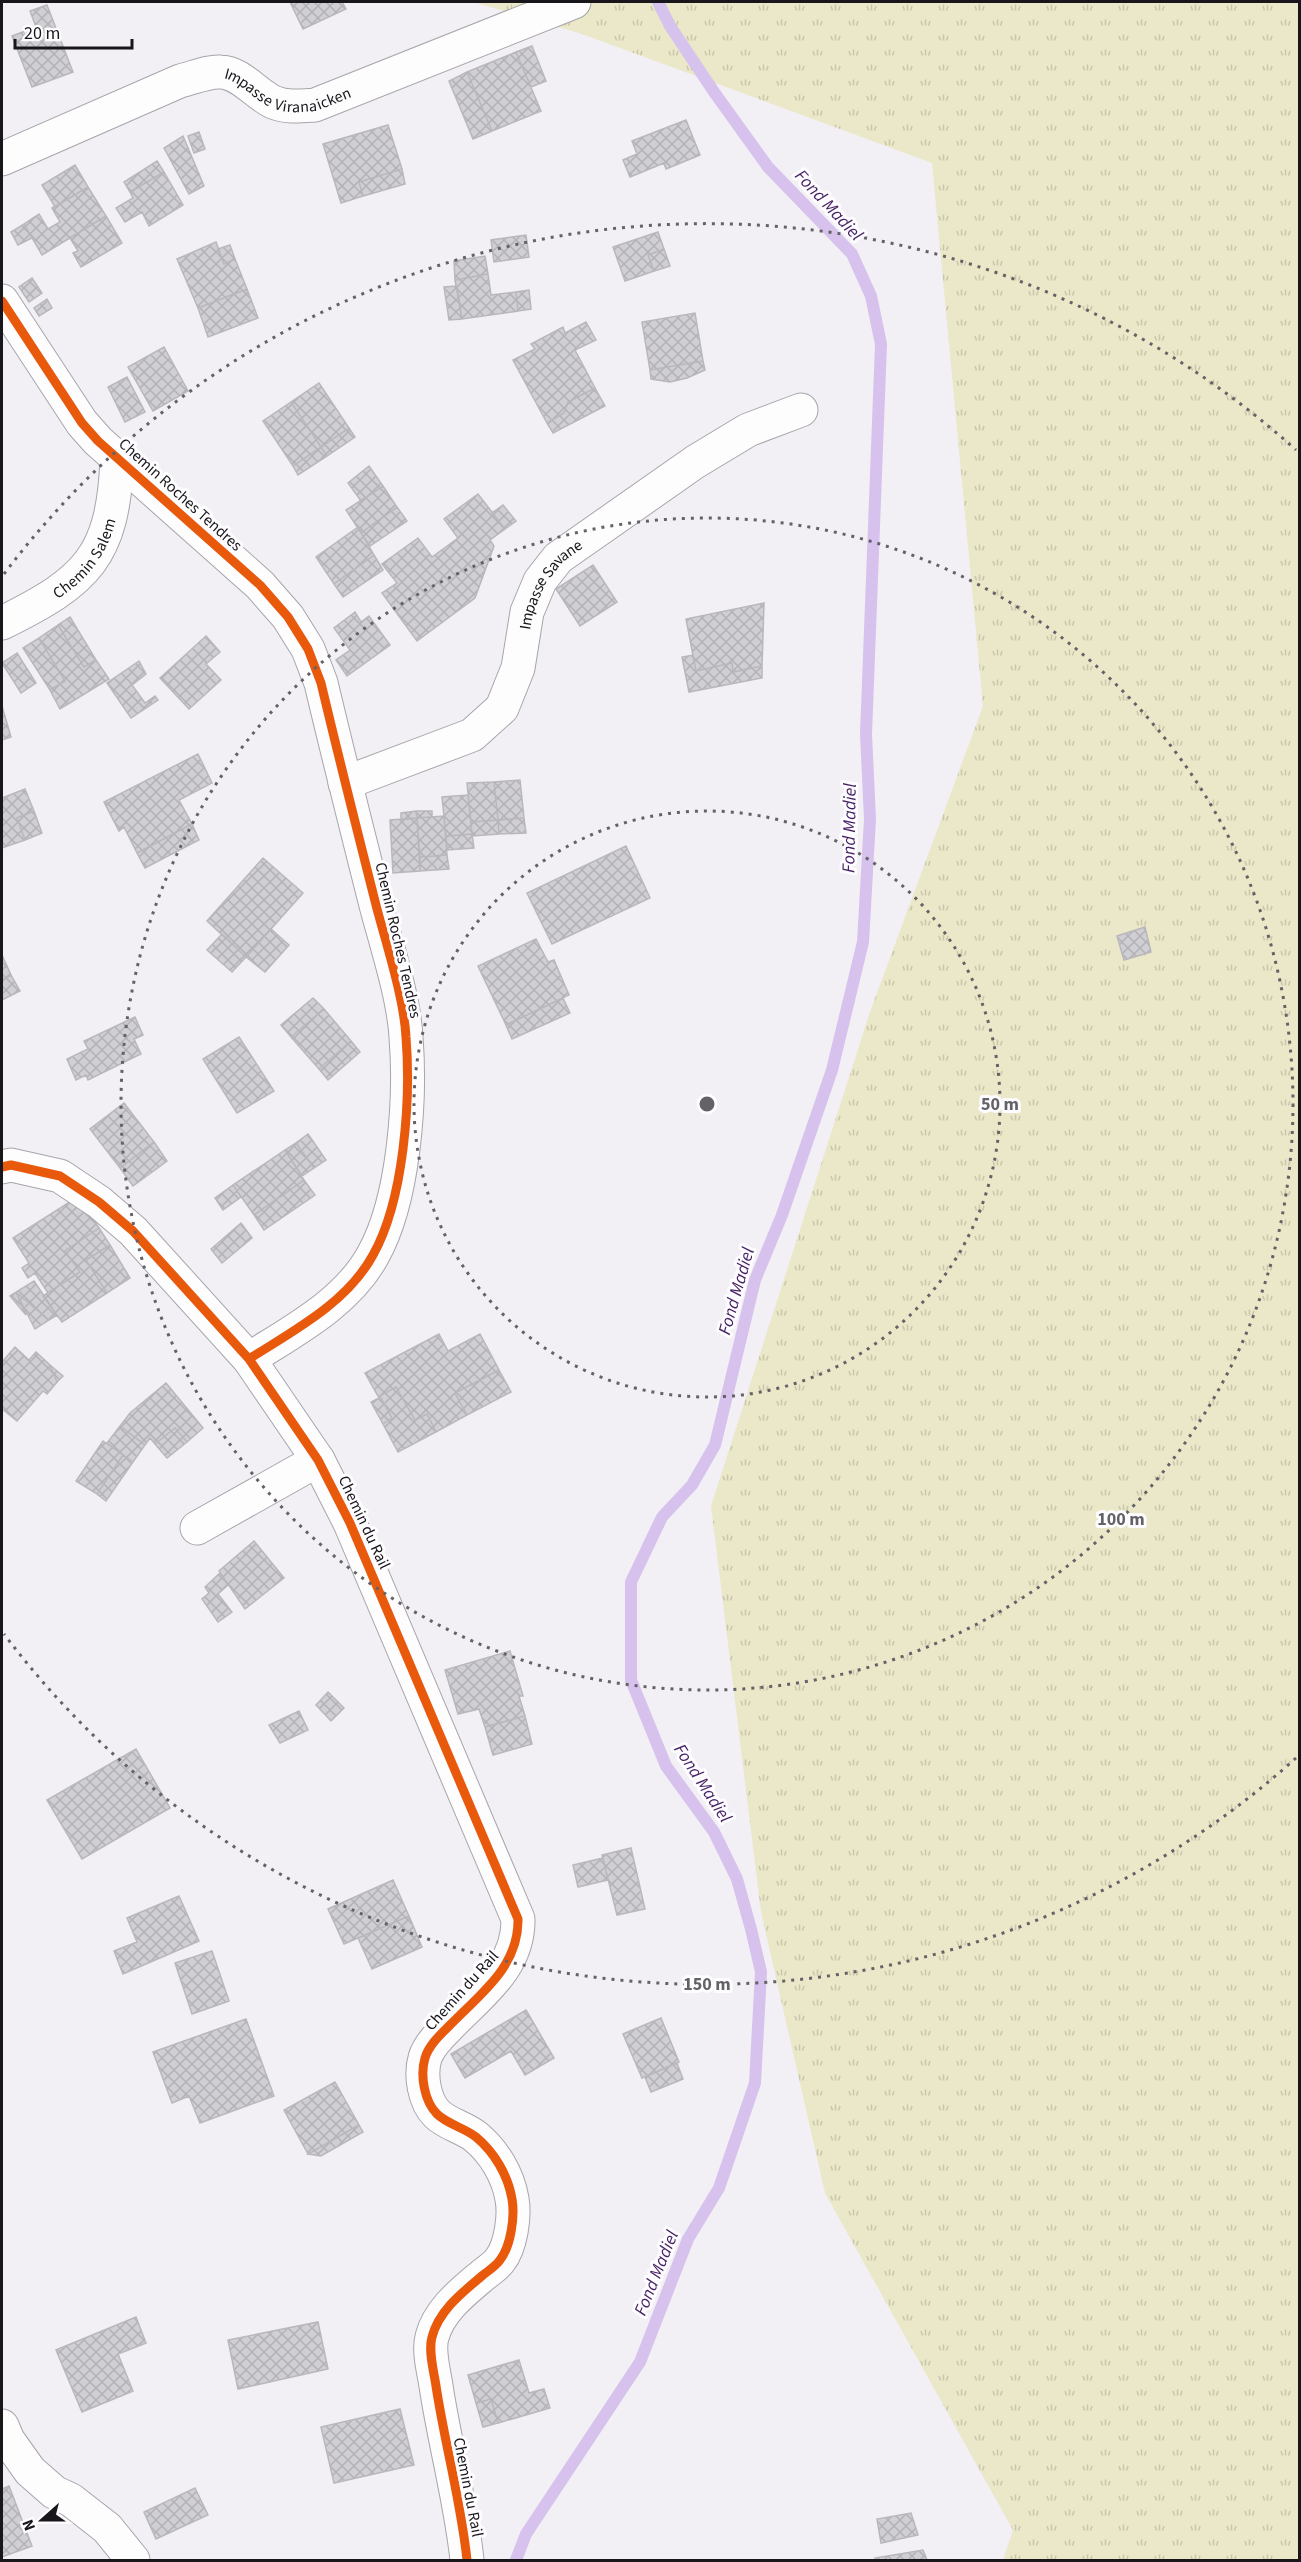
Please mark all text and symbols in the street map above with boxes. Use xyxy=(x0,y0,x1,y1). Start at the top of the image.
scale bar xyxy=(15,12,132,50)
text: 20 m xyxy=(24,21,60,46)
street label: Impasse Viranaicken xyxy=(222,63,354,118)
water label: Fond Madiel xyxy=(789,164,869,247)
street label: Chemin Roches Tendres xyxy=(114,433,247,556)
street label: Chemin Salem xyxy=(48,515,121,604)
street label: Impasse Savane xyxy=(514,534,587,631)
water label: Fond Madiel xyxy=(836,782,863,873)
street label: Chemin Roches Tendres xyxy=(369,860,427,1021)
text: 50 m xyxy=(981,1092,1019,1117)
centre of rings xyxy=(697,1094,717,1114)
water label: Fond Madiel xyxy=(712,1244,761,1338)
street label: Chemin du Rail xyxy=(333,1472,395,1573)
text: 100 m xyxy=(1097,1507,1145,1532)
water label: Fond Madiel xyxy=(668,1739,738,1828)
street label: Chemin du Rail xyxy=(420,1946,504,2036)
text: 150 m xyxy=(683,1972,731,1997)
water label: Fond Madiel xyxy=(628,2226,685,2319)
street label: Chemin du Rail xyxy=(448,2436,488,2539)
north arrow xyxy=(12,2490,72,2550)
text: N xyxy=(17,2516,41,2534)

